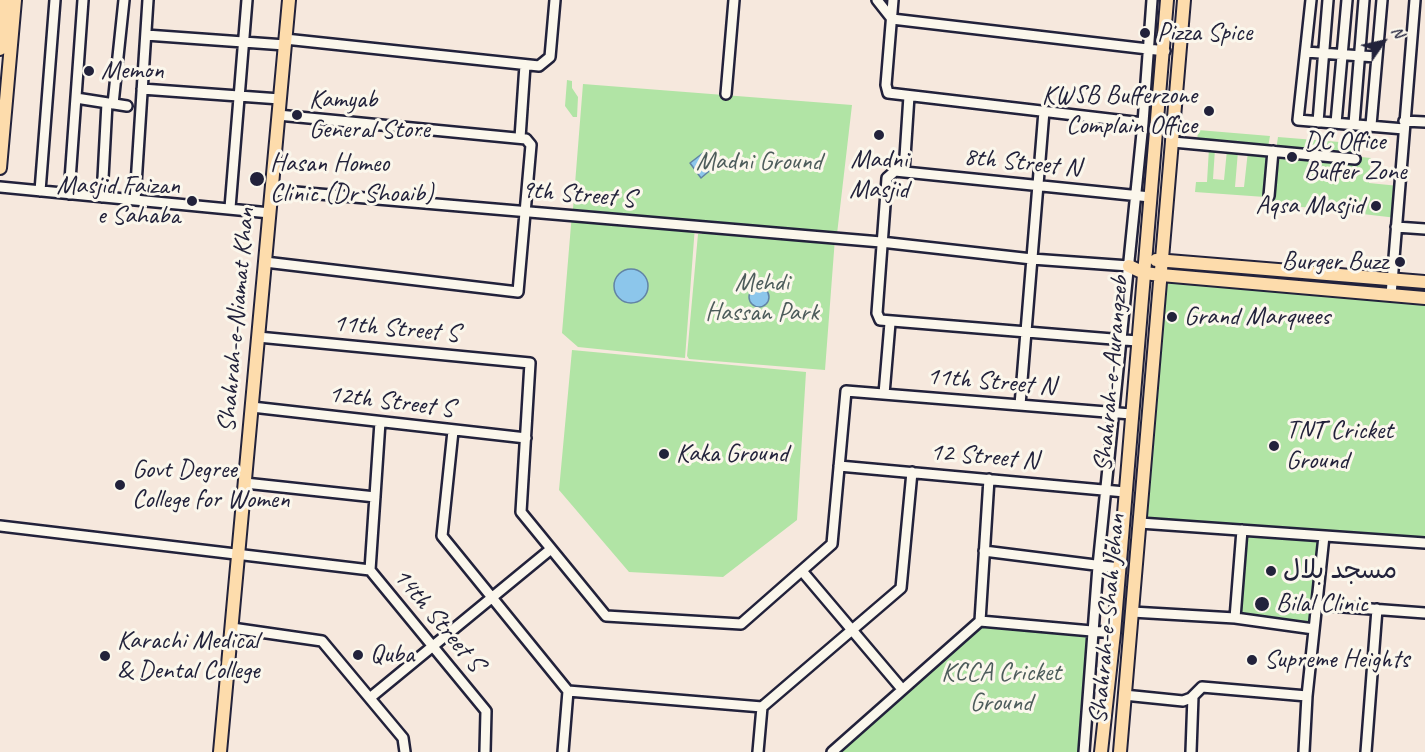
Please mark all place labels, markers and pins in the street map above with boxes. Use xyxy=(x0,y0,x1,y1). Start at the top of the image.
place label: Pizza Spice xyxy=(1157,17,1252,49)
marker: Pizza Spice xyxy=(1138,26,1152,40)
place label: Memon xyxy=(101,55,164,87)
marker: Memon xyxy=(82,64,96,78)
place label: KWSB Bufferzone Complain Office xyxy=(1042,80,1197,142)
place label: Kamyab General Store xyxy=(309,84,430,146)
marker: KWSB Bufferzone Complain Office xyxy=(1202,104,1216,118)
marker: Kamyab General Store xyxy=(290,108,304,122)
place label: DC Office Buffer Zone xyxy=(1304,126,1406,188)
marker: Madni Masjid xyxy=(872,128,886,142)
place label: Madni Masjid xyxy=(849,144,909,206)
place label: Hasan Homeo Clinic (Dr Shoaib) xyxy=(270,148,433,210)
marker: DC Office Buffer Zone xyxy=(1285,150,1299,164)
place label: Masjid Faizan e Sahaba xyxy=(57,170,180,231)
marker: Hasan Homeo Clinic (Dr Shoaib) xyxy=(248,170,266,188)
place label: Aqsa Masjid xyxy=(1256,190,1364,222)
marker: Masjid Faizan e Sahaba xyxy=(185,194,199,208)
marker: Aqsa Masjid xyxy=(1369,199,1383,213)
place label: Burger Buzz xyxy=(1282,246,1388,278)
marker: Burger Buzz xyxy=(1393,255,1407,269)
place label: Grand Marquees xyxy=(1184,301,1330,333)
marker: Grand Marquees xyxy=(1165,310,1179,324)
place label: TNT Cricket Ground xyxy=(1286,415,1393,476)
place label: Kaka Ground xyxy=(676,438,788,470)
marker: TNT Cricket Ground xyxy=(1267,439,1281,453)
marker: Kaka Ground xyxy=(657,447,671,461)
place label: Govt Degree College for Women xyxy=(132,454,290,516)
marker: Govt Degree College for Women xyxy=(113,478,127,492)
place label: مسجد بلال xyxy=(1283,555,1397,587)
marker: مسجد بلال xyxy=(1264,564,1278,578)
place label: Bilal Clinic xyxy=(1276,588,1368,620)
marker: Bilal Clinic xyxy=(1253,595,1271,613)
place label: Karachi Medical & Dental College xyxy=(117,625,259,686)
place label: Quba xyxy=(370,639,414,671)
place label: Supreme Heights xyxy=(1264,644,1409,676)
marker: Quba xyxy=(351,648,365,662)
marker: Karachi Medical & Dental College xyxy=(98,649,112,663)
marker: Supreme Heights xyxy=(1245,653,1259,667)

